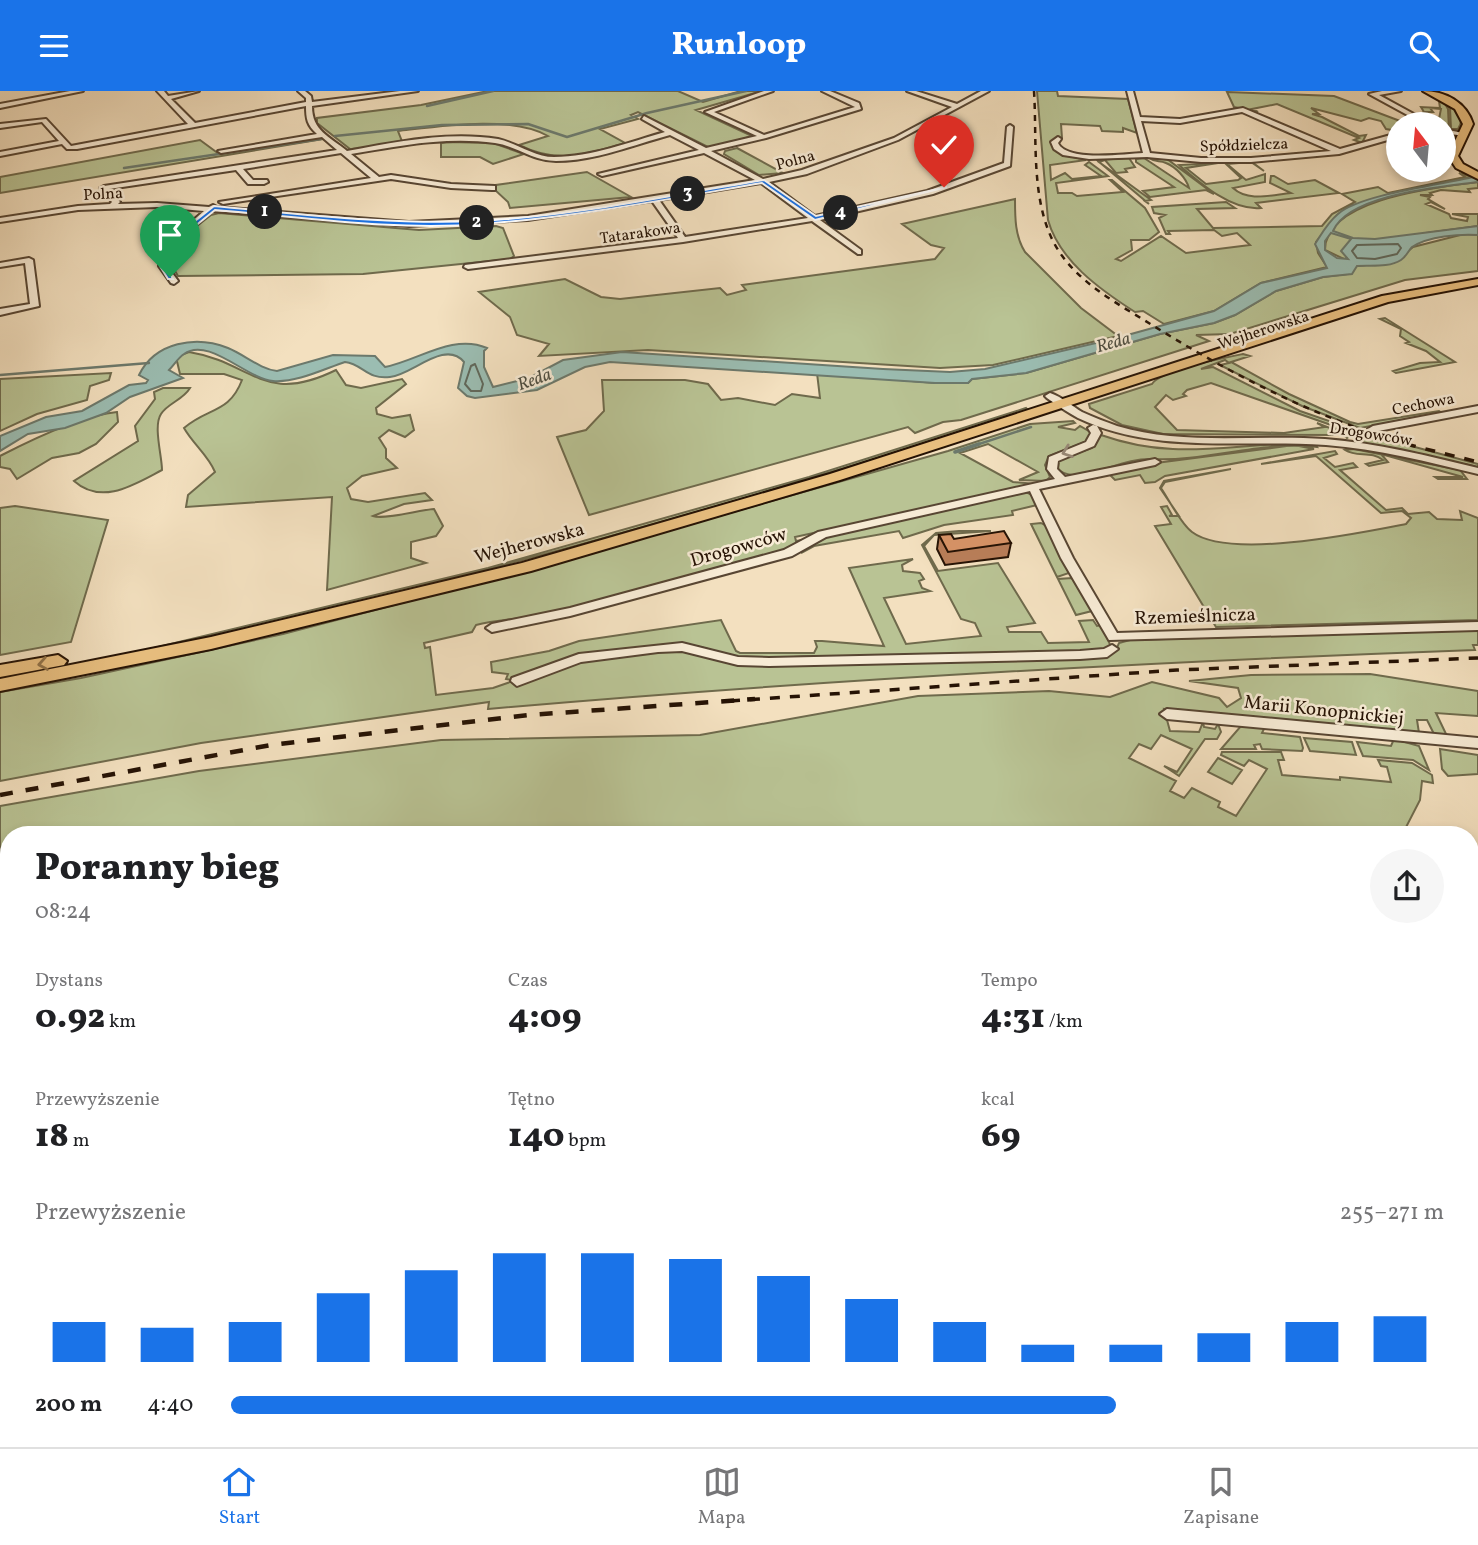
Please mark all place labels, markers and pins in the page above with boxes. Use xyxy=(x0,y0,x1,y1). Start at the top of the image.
pin xyxy=(914,115,974,187)
pin: 3 xyxy=(670,177,706,211)
pin: 1 xyxy=(247,195,282,229)
pin: 4 xyxy=(824,195,858,231)
pin xyxy=(140,205,200,277)
pin: 2 xyxy=(460,205,494,241)

